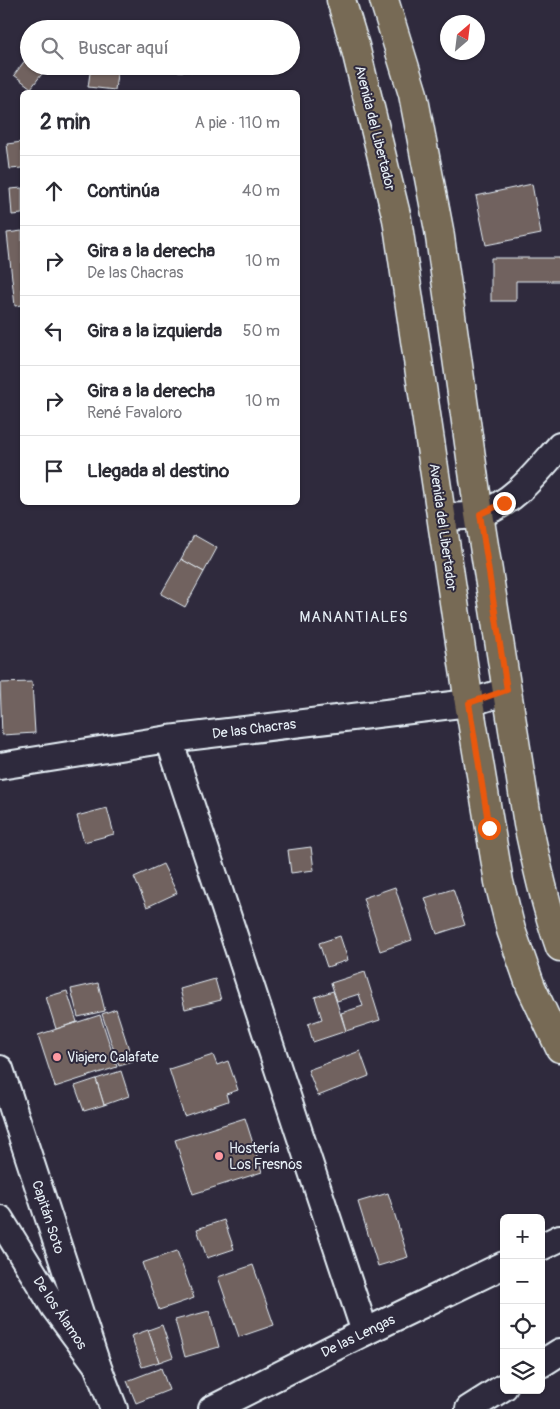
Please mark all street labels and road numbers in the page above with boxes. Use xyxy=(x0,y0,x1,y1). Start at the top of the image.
street label: Avenida del Libertador xyxy=(351,64,399,192)
street label: Avenida del Libertador xyxy=(426,462,460,592)
street label: De las Chacras xyxy=(211,715,298,743)
street label: Capitán Soto xyxy=(28,1178,68,1256)
street label: De los Álamos xyxy=(29,1273,92,1353)
street label: De las Lengas xyxy=(318,1310,398,1361)

